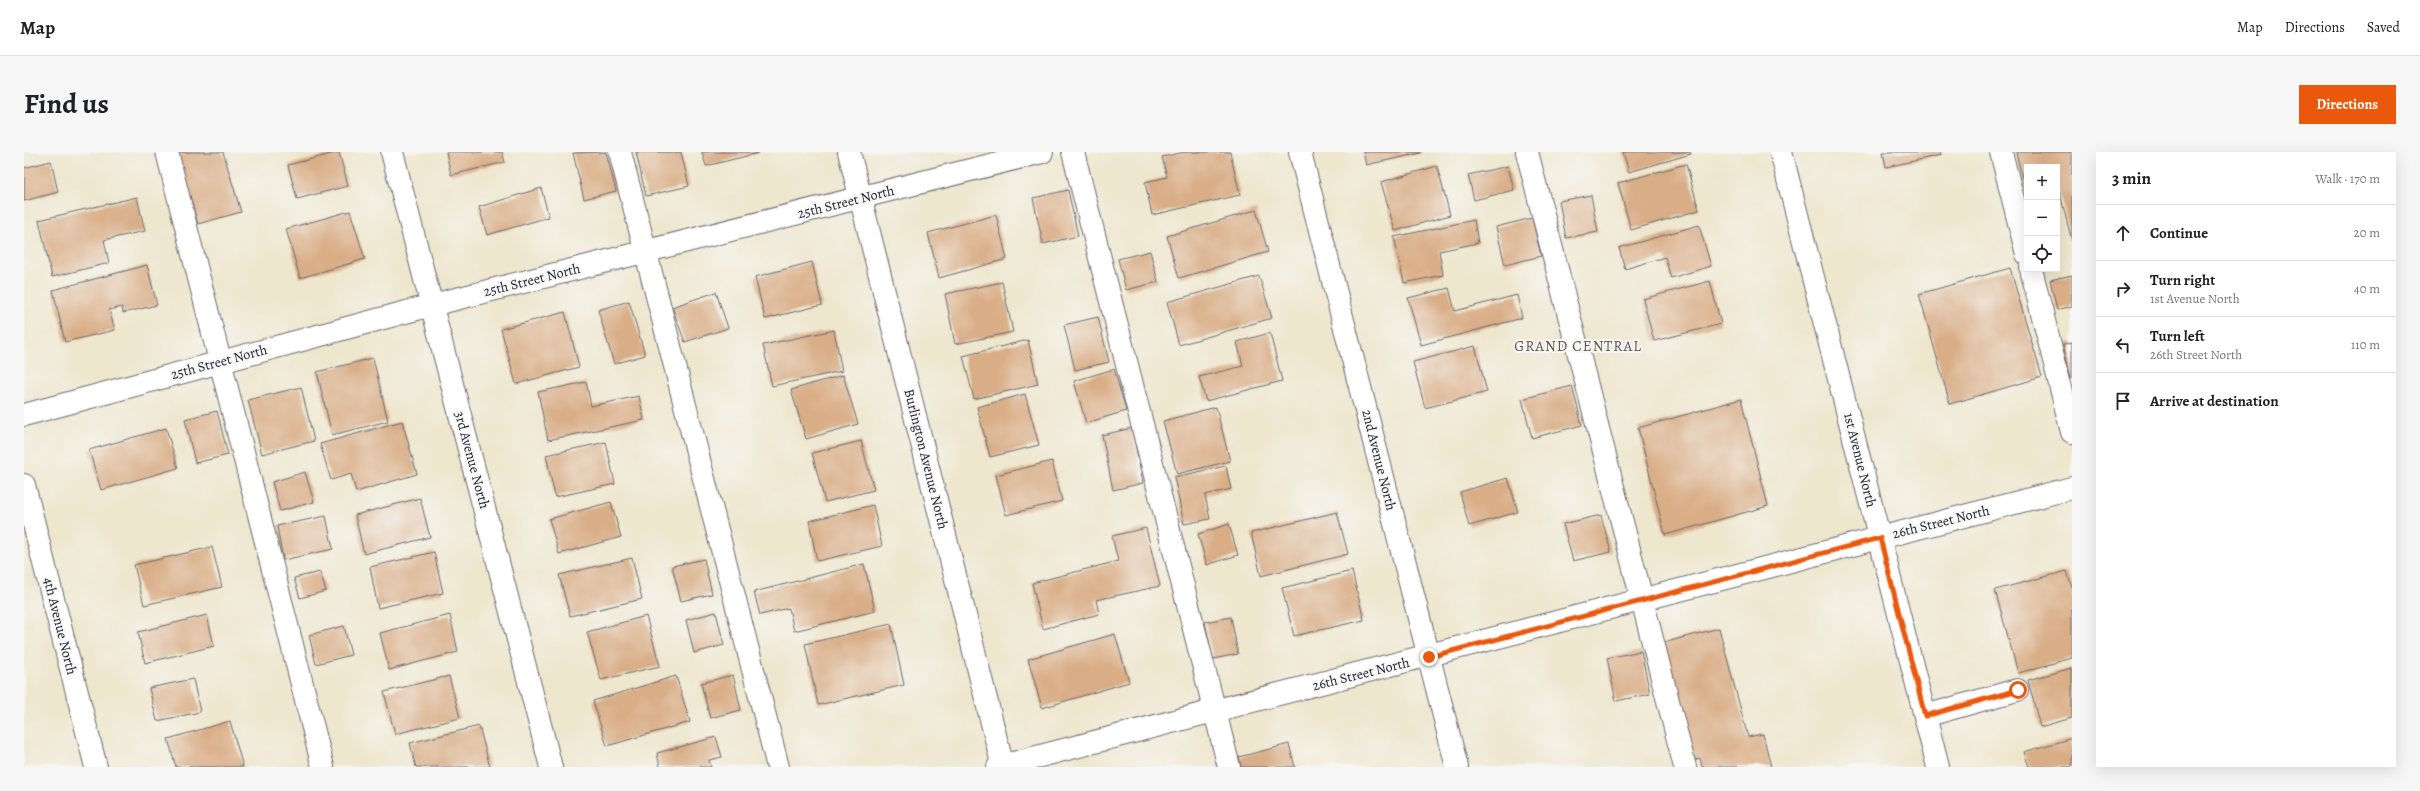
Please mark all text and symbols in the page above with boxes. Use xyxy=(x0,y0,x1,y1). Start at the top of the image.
text: Map xyxy=(20,15,55,41)
text: Map xyxy=(2237,18,2263,37)
text: Directions xyxy=(2285,18,2345,37)
text: Saved xyxy=(2367,18,2400,37)
text: Find us xyxy=(24,85,109,123)
button: Directions xyxy=(2299,85,2396,124)
map controls xyxy=(2024,164,2060,272)
button: + xyxy=(2024,164,2060,200)
text: 3 min xyxy=(2112,167,2151,190)
text: Walk · 170 m xyxy=(2315,170,2380,187)
street label: 25th Street North xyxy=(796,181,897,223)
button: − xyxy=(2024,200,2060,236)
icon: ahead xyxy=(2112,222,2134,244)
text: Continue xyxy=(2150,223,2208,243)
text: 20 m xyxy=(2354,224,2380,241)
button: locate xyxy=(2024,236,2060,272)
street label: 25th Street North xyxy=(482,259,583,301)
text: Turn right xyxy=(2150,270,2215,290)
icon: right xyxy=(2112,278,2134,300)
text: 40 m xyxy=(2354,280,2380,297)
text: 1st Avenue North xyxy=(2150,290,2240,307)
text: Turn left xyxy=(2150,326,2205,346)
icon: left xyxy=(2112,334,2134,356)
district label: GRAND CENTRAL xyxy=(1514,336,1642,356)
text: 110 m xyxy=(2351,336,2380,353)
street label: 25th Street North xyxy=(169,340,270,384)
text: 26th Street North xyxy=(2150,346,2242,363)
street label: Burlington Avenue North xyxy=(899,387,953,532)
icon: arrive xyxy=(2112,390,2134,412)
text: Arrive at destination xyxy=(2150,391,2279,411)
street label: 2nd Avenue North xyxy=(1357,408,1401,513)
street label: 3rd Avenue North xyxy=(450,409,494,511)
street label: 1st Avenue North xyxy=(1839,411,1881,510)
street label: 26th Street North xyxy=(1890,501,1992,543)
street label: 4th Avenue North xyxy=(39,575,81,677)
route end xyxy=(1420,648,1438,666)
street label: 26th Street North xyxy=(1310,653,1412,695)
route start xyxy=(2009,681,2027,699)

